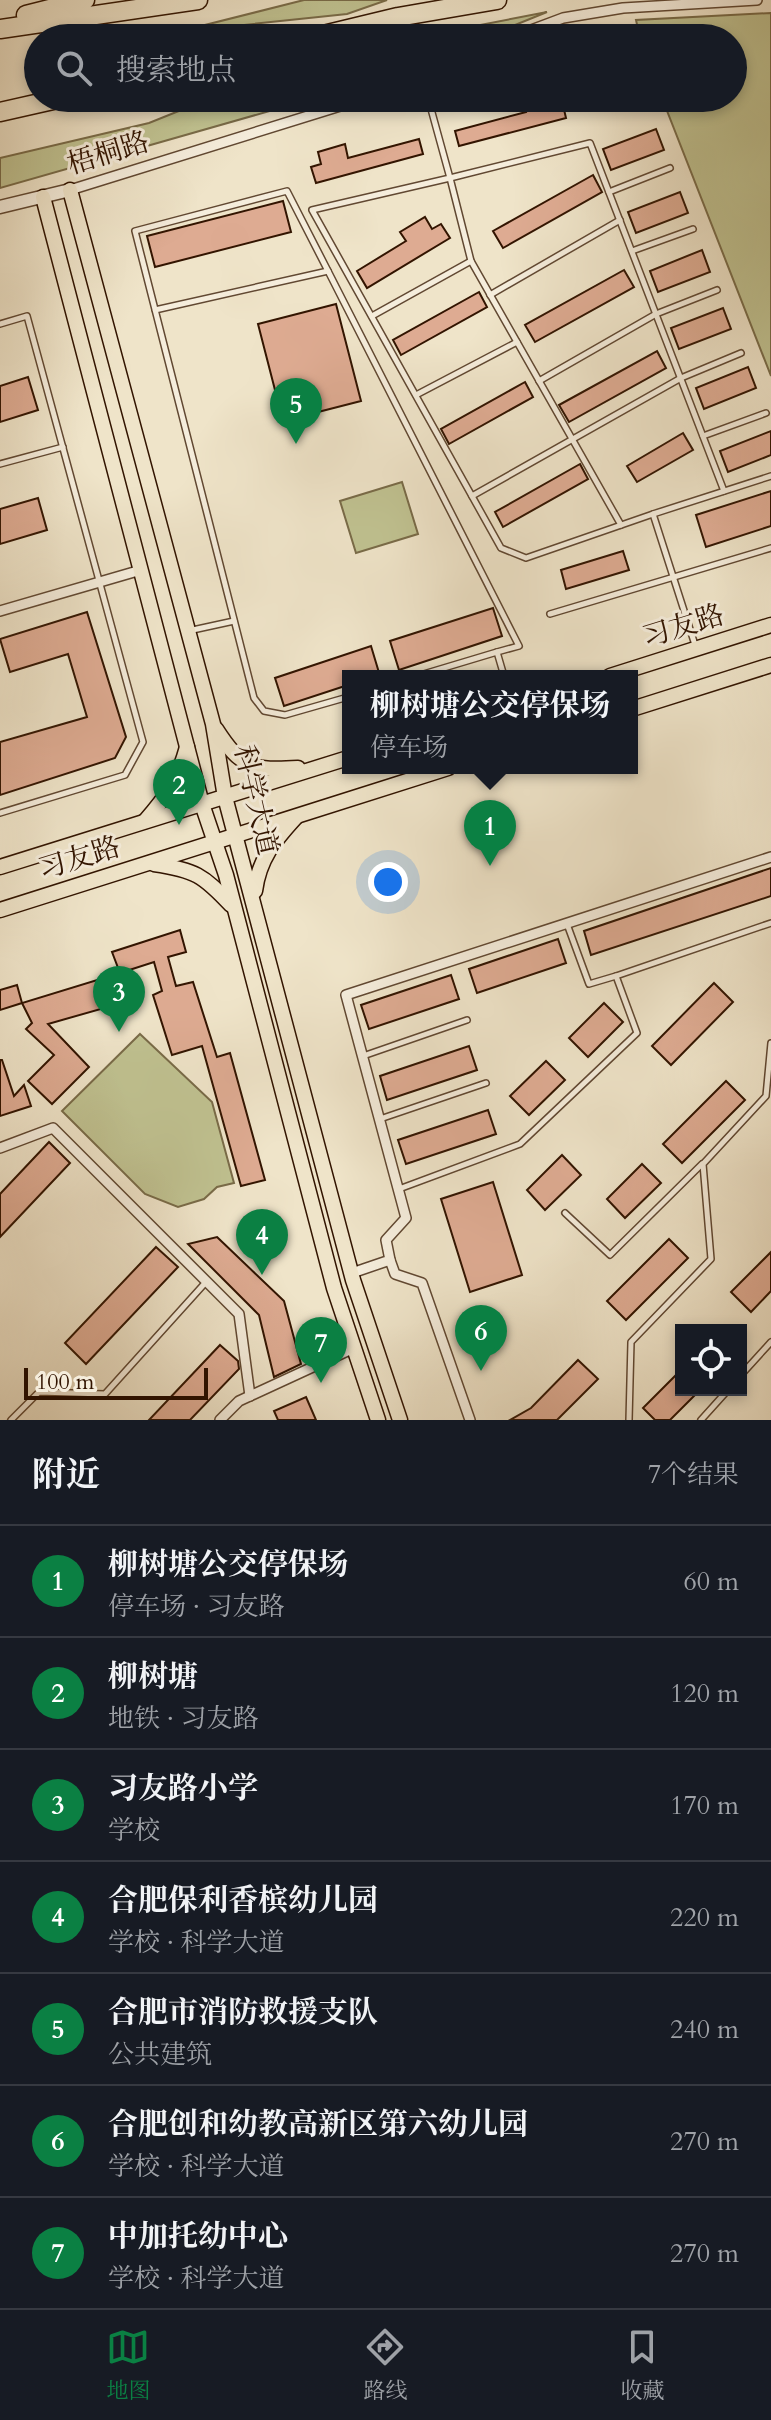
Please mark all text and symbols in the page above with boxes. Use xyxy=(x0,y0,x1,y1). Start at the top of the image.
search box xyxy=(24,24,747,112)
icon: search xyxy=(52,46,96,90)
text: 搜索地点 xyxy=(116,50,236,91)
street label: 梧桐路 xyxy=(62,123,154,183)
pin: 5 xyxy=(270,378,322,444)
street label: 习友路 xyxy=(637,596,729,656)
popup xyxy=(342,670,638,774)
text: 柳树塘公交停保场 xyxy=(370,685,610,726)
text: 停车场 xyxy=(370,730,448,765)
street label: 科学大道 xyxy=(225,741,287,859)
pin: 2 xyxy=(153,759,205,825)
pin: 1 xyxy=(464,800,516,866)
street label: 习友路 xyxy=(33,828,125,888)
your location xyxy=(368,862,408,902)
pin: 3 xyxy=(93,966,145,1032)
pin: 4 xyxy=(236,1209,288,1275)
pin: 6 xyxy=(455,1305,507,1371)
pin: 7 xyxy=(295,1317,347,1383)
map controls xyxy=(675,1324,747,1396)
button: locate xyxy=(675,1324,747,1396)
scale bar xyxy=(24,1364,208,1400)
text: 100 m xyxy=(36,1367,94,1397)
text: 附近 xyxy=(32,1452,100,1498)
text: 7个结果 xyxy=(648,1457,739,1492)
text: 柳树塘公交停保场 xyxy=(108,1544,348,1585)
text: 1 xyxy=(51,1564,65,1599)
text: 60 m xyxy=(683,1564,739,1599)
text: 停车场 · 习友路 xyxy=(108,1589,285,1624)
text: 柳树塘 xyxy=(108,1656,198,1697)
text: 2 xyxy=(51,1676,65,1711)
text: 120 m xyxy=(670,1676,739,1711)
text: 地铁 · 习友路 xyxy=(108,1701,259,1736)
text: 习友路小学 xyxy=(108,1768,258,1809)
text: 3 xyxy=(51,1788,65,1823)
text: 170 m xyxy=(670,1788,739,1823)
text: 学校 xyxy=(108,1813,160,1848)
text: 合肥保利香槟幼儿园 xyxy=(108,1880,378,1921)
text: 4 xyxy=(51,1900,65,1935)
text: 220 m xyxy=(670,1900,739,1935)
text: 学校 · 科学大道 xyxy=(108,1925,285,1960)
text: 合肥市消防救援支队 xyxy=(108,1992,378,2033)
text: 5 xyxy=(51,2012,65,2047)
text: 240 m xyxy=(670,2012,739,2047)
text: 公共建筑 xyxy=(108,2037,212,2072)
text: 合肥创和幼教高新区第六幼儿园 xyxy=(108,2104,528,2145)
text: 6 xyxy=(51,2124,65,2159)
text: 270 m xyxy=(670,2124,739,2159)
text: 学校 · 科学大道 xyxy=(108,2149,285,2184)
text: 中加托幼中心 xyxy=(108,2216,288,2257)
text: 7 xyxy=(51,2236,65,2271)
text: 270 m xyxy=(670,2236,739,2271)
text: 学校 · 科学大道 xyxy=(108,2261,285,2296)
tab: 地图 xyxy=(106,2325,151,2406)
tab: 路线 xyxy=(363,2325,408,2406)
tab: 收藏 xyxy=(620,2325,665,2406)

